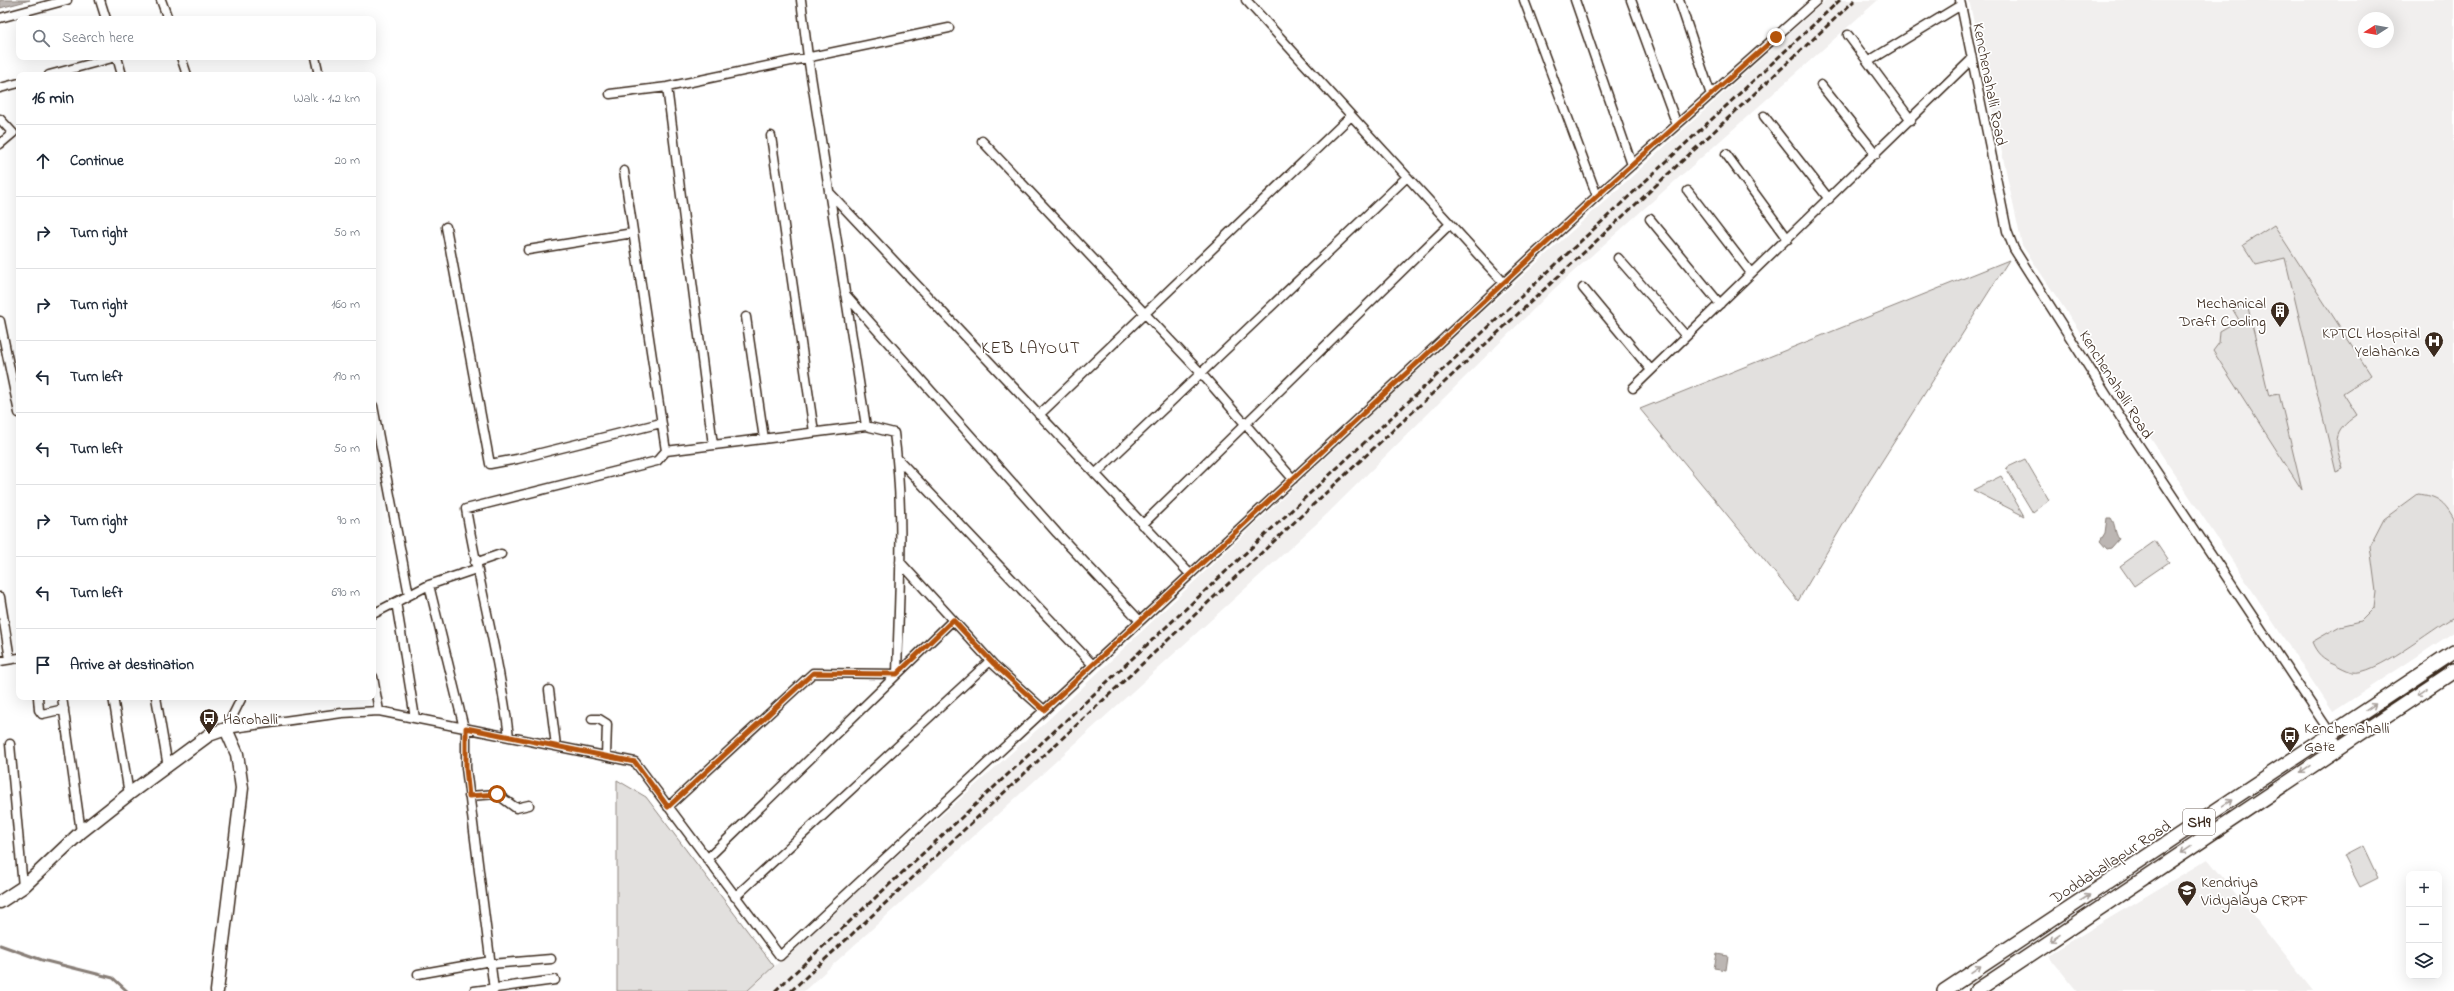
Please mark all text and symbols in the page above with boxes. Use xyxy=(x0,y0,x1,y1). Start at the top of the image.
north arrow xyxy=(2358,12,2394,48)
search box xyxy=(16,16,376,60)
street label: Kenchenahalli Road xyxy=(1965,21,2013,148)
icon: search xyxy=(30,27,52,49)
text: Search here xyxy=(62,27,134,49)
route end xyxy=(1767,28,1785,46)
text: 16 min xyxy=(32,86,74,111)
text: Walk · 1.2 km xyxy=(293,89,360,108)
icon: ahead xyxy=(32,150,54,172)
text: Continue xyxy=(70,150,124,172)
text: 20 m xyxy=(335,151,360,170)
icon: right xyxy=(32,222,54,244)
text: Turn right xyxy=(70,222,128,244)
text: 50 m xyxy=(334,223,360,242)
place label: Mechanical Draft Cooling xyxy=(2178,292,2266,334)
icon: right xyxy=(32,294,54,316)
text: Turn right xyxy=(70,294,128,316)
text: 160 m xyxy=(331,295,360,314)
building icon: Mechanical Draft Cooling xyxy=(2269,300,2291,328)
place label: KPTCL Hospital Yelahanka xyxy=(2322,322,2420,364)
street label: Kenchenahalli Road xyxy=(2072,326,2158,444)
hospital icon: KPTCL Hospital Yelahanka xyxy=(2423,330,2445,358)
district label: KEB LAYOUT xyxy=(981,336,1081,361)
icon: left xyxy=(32,366,54,388)
text: Turn left xyxy=(70,366,123,388)
text: 190 m xyxy=(333,367,360,386)
icon: left xyxy=(32,438,54,460)
text: Turn left xyxy=(70,438,123,460)
text: 50 m xyxy=(334,439,360,458)
icon: right xyxy=(32,510,54,532)
text: Turn right xyxy=(70,510,128,532)
text: 90 m xyxy=(337,511,360,530)
icon: left xyxy=(32,582,54,604)
text: Turn left xyxy=(70,582,123,604)
text: 690 m xyxy=(331,583,360,602)
icon: arrive xyxy=(32,654,54,676)
text: Arrive at destination xyxy=(70,654,194,676)
one-way arrow xyxy=(2416,688,2427,697)
one-way arrow xyxy=(2365,703,2376,711)
bus stop icon: Harohalli xyxy=(198,707,220,735)
place label: Harohalli xyxy=(223,708,278,732)
place label: Kenchenahalli Gate xyxy=(2304,717,2390,759)
bus stop icon: Kenchenahalli Gate xyxy=(2279,725,2301,753)
one-way arrow xyxy=(2300,765,2311,773)
route start xyxy=(488,785,506,803)
one-way arrow xyxy=(2222,799,2233,807)
road number: SH9 xyxy=(2183,809,2215,835)
street label: Doddaballapur Road xyxy=(2045,815,2176,911)
one-way arrow xyxy=(2181,846,2192,854)
place label: Kendriya Vidyalaya CRPF xyxy=(2200,871,2309,913)
map controls xyxy=(2406,871,2442,979)
button: + xyxy=(2406,871,2442,907)
school or university icon: Kendriya Vidyalaya CRPF xyxy=(2176,879,2198,907)
one-way arrow xyxy=(2079,894,2090,902)
button: − xyxy=(2406,907,2442,943)
one-way arrow xyxy=(2050,934,2061,942)
button: layers xyxy=(2406,943,2442,979)
one-way arrow xyxy=(1971,965,1982,974)

